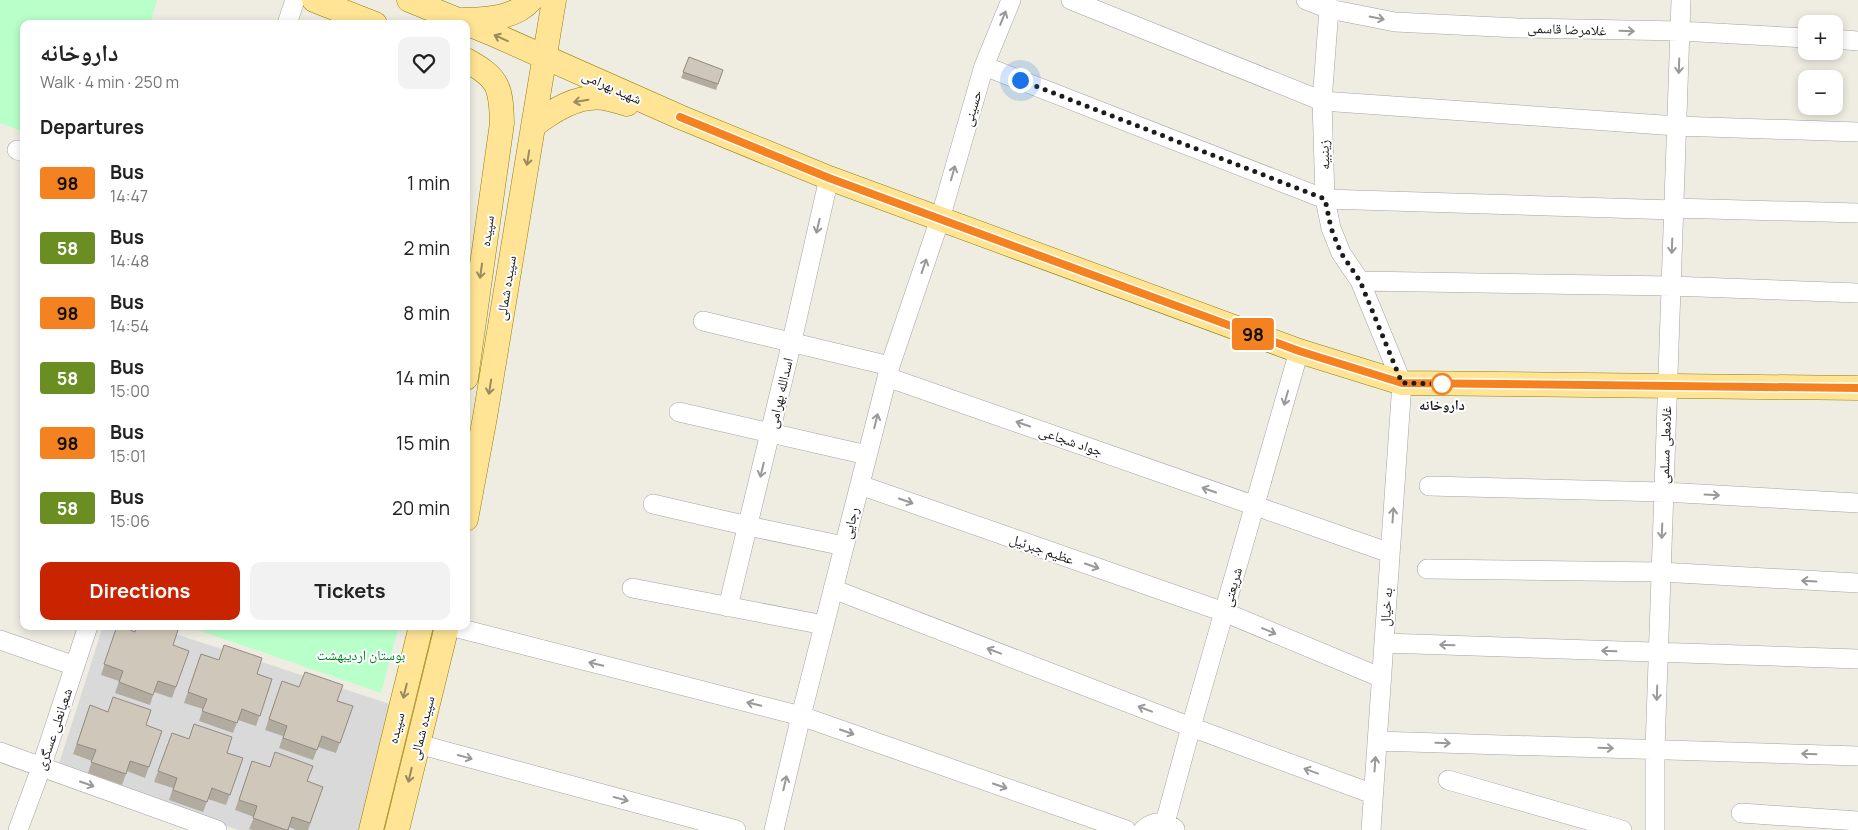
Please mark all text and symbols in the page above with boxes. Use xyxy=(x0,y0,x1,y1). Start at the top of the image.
one-way arrow xyxy=(999,11,1009,26)
one-way arrow xyxy=(1369,14,1385,24)
map controls xyxy=(1798,15,1843,115)
button: + xyxy=(1798,15,1843,60)
street label: غلامرضا قاسمی xyxy=(1527,18,1607,39)
one-way arrow xyxy=(1618,26,1634,36)
one-way arrow xyxy=(494,32,509,42)
text: داروخانه xyxy=(40,35,119,68)
button: heart xyxy=(398,37,450,89)
one-way arrow xyxy=(1674,58,1683,74)
street label: شهید بهرامی xyxy=(579,65,645,108)
your location xyxy=(1008,68,1033,93)
button: − xyxy=(1798,70,1843,115)
text: Walk · 4 min · 250 m xyxy=(40,71,179,93)
street label: حسینی xyxy=(957,87,986,128)
one-way arrow xyxy=(573,96,589,106)
text: Departures xyxy=(40,114,144,140)
street label: زینبیه xyxy=(1313,140,1334,170)
one-way arrow xyxy=(523,149,533,165)
text: Bus xyxy=(110,159,144,185)
one-way arrow xyxy=(949,165,959,181)
text: 1 min xyxy=(407,170,450,196)
text: 98 xyxy=(56,171,79,195)
text: 14:47 xyxy=(110,185,148,207)
street label: سپیده xyxy=(475,214,498,248)
one-way arrow xyxy=(813,218,822,234)
text: Bus xyxy=(110,224,144,250)
text: 2 min xyxy=(404,235,450,261)
text: 58 xyxy=(57,236,78,260)
one-way arrow xyxy=(1668,238,1677,254)
text: 14:48 xyxy=(110,250,149,272)
street label: سپیده شمالی xyxy=(491,254,520,322)
one-way arrow xyxy=(920,259,929,274)
one-way arrow xyxy=(476,263,486,279)
text: Bus xyxy=(110,289,144,315)
text: 8 min xyxy=(403,300,450,326)
text: 98 xyxy=(56,301,79,325)
text: 14:54 xyxy=(110,315,149,337)
line badge: 98 xyxy=(1230,318,1276,350)
text: 98 xyxy=(1242,322,1264,346)
text: Bus xyxy=(110,354,144,380)
street label: اسدالله بهرامی xyxy=(762,356,797,430)
text: 14 min xyxy=(396,365,450,391)
text: 58 xyxy=(57,366,78,390)
marker: داروخانه xyxy=(1431,373,1453,395)
one-way arrow xyxy=(485,379,495,395)
text: 15:00 xyxy=(110,380,150,402)
one-way arrow xyxy=(1281,389,1290,405)
place label: داروخانه xyxy=(1419,395,1465,414)
street label: غلامعلی مسلمی xyxy=(1654,406,1675,484)
one-way arrow xyxy=(872,414,881,430)
text: Bus xyxy=(110,419,144,445)
one-way arrow xyxy=(1015,419,1031,429)
street label: جواد شجاعی xyxy=(1037,421,1106,460)
text: 15 min xyxy=(396,430,450,456)
text: 98 xyxy=(56,431,79,455)
text: 15:01 xyxy=(110,445,146,467)
one-way arrow xyxy=(757,461,766,477)
text: Bus xyxy=(110,484,144,510)
one-way arrow xyxy=(1202,485,1217,494)
one-way arrow xyxy=(1704,490,1720,499)
text: 20 min xyxy=(392,495,450,521)
text: 58 xyxy=(57,496,78,520)
one-way arrow xyxy=(898,497,913,506)
street label: رجایی xyxy=(836,505,863,541)
one-way arrow xyxy=(1388,507,1398,523)
text: 15:06 xyxy=(110,510,150,532)
one-way arrow xyxy=(1658,523,1667,539)
street label: عظیم جبرئیل xyxy=(1007,529,1077,569)
button: Directions xyxy=(40,562,240,620)
button: Tickets xyxy=(250,562,450,620)
one-way arrow xyxy=(1084,562,1100,571)
street label: شریعتی xyxy=(1217,565,1246,609)
one-way arrow xyxy=(1802,576,1818,585)
street label: به خیال xyxy=(1375,587,1396,627)
one-way arrow xyxy=(1261,626,1276,636)
one-way arrow xyxy=(1439,640,1456,650)
park label: بوستان اردیبهشت xyxy=(317,645,405,664)
one-way arrow xyxy=(986,646,1002,655)
one-way arrow xyxy=(1602,646,1618,655)
one-way arrow xyxy=(589,658,605,668)
one-way arrow xyxy=(400,682,409,698)
street label: شعبانعلی عسگری xyxy=(31,685,76,772)
one-way arrow xyxy=(1652,685,1661,701)
street label: سپیده شمالی xyxy=(404,694,439,762)
one-way arrow xyxy=(746,699,762,708)
one-way arrow xyxy=(1138,704,1153,713)
street label: سپیده xyxy=(382,710,409,746)
one-way arrow xyxy=(839,728,854,737)
one-way arrow xyxy=(1435,739,1451,748)
one-way arrow xyxy=(1597,743,1613,753)
one-way arrow xyxy=(1802,750,1818,759)
one-way arrow xyxy=(456,752,472,762)
one-way arrow xyxy=(1371,756,1380,772)
one-way arrow xyxy=(1304,766,1319,775)
one-way arrow xyxy=(405,767,414,783)
one-way arrow xyxy=(781,775,790,791)
one-way arrow xyxy=(79,780,95,789)
one-way arrow xyxy=(992,782,1008,791)
one-way arrow xyxy=(613,795,629,804)

